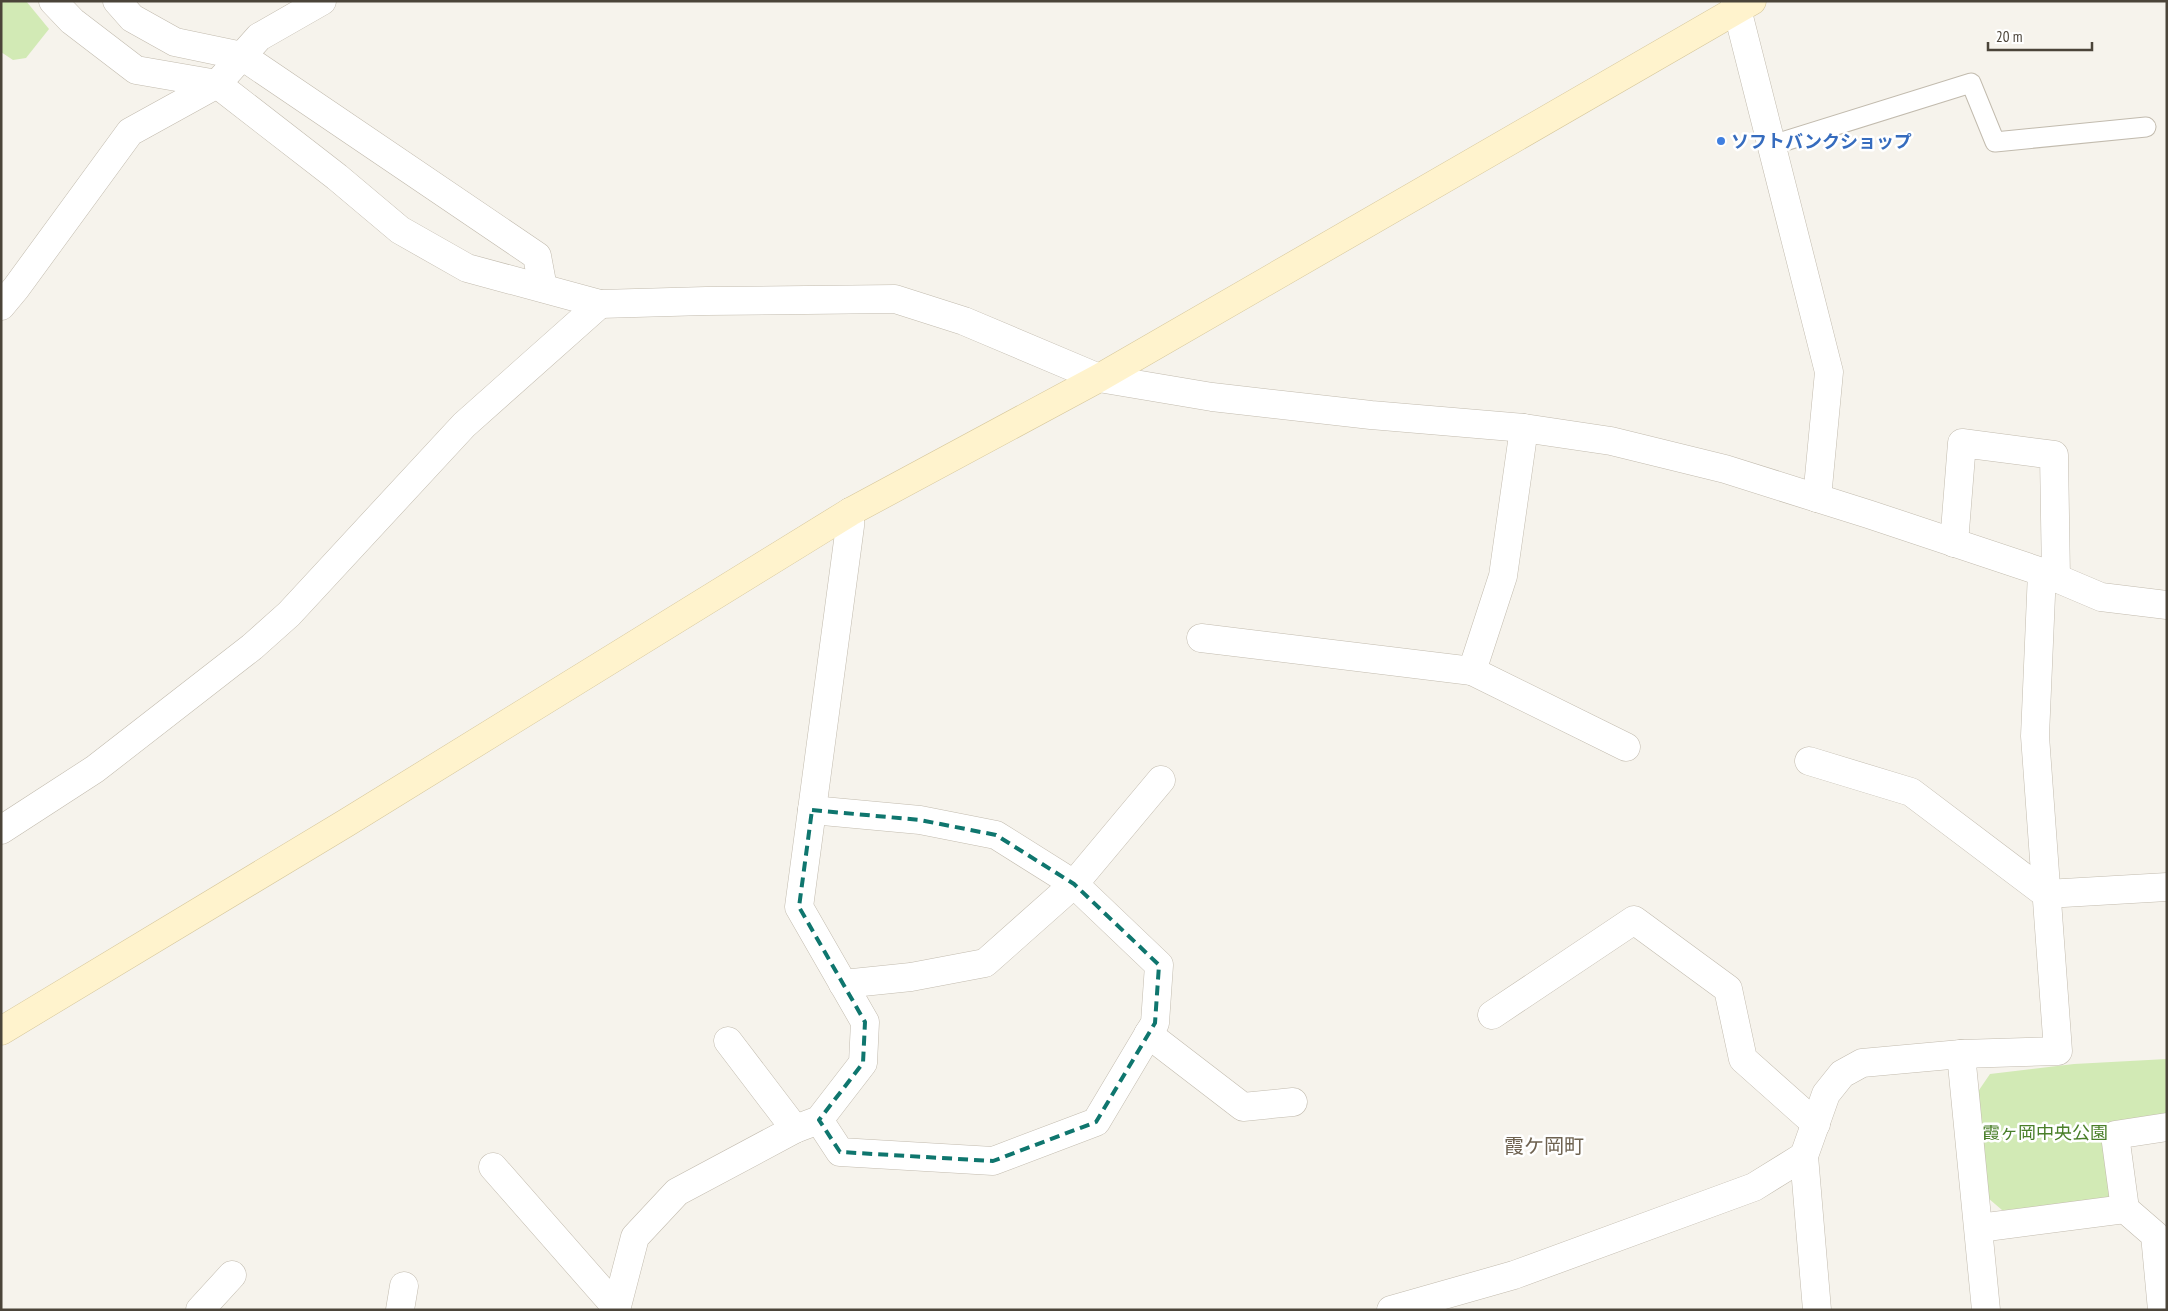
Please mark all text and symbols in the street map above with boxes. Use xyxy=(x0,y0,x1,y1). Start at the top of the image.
scale bar xyxy=(1988,20,2092,52)
text: 20 m xyxy=(1996,27,2022,46)
place label: ソフトバンクショップ xyxy=(1731,130,1912,153)
marker: ソフトバンクショップ xyxy=(1715,135,1727,147)
park label: 霞ヶ岡中央公園 xyxy=(1982,1121,2108,1144)
district label: 霞ケ岡町 xyxy=(1504,1133,1584,1159)

